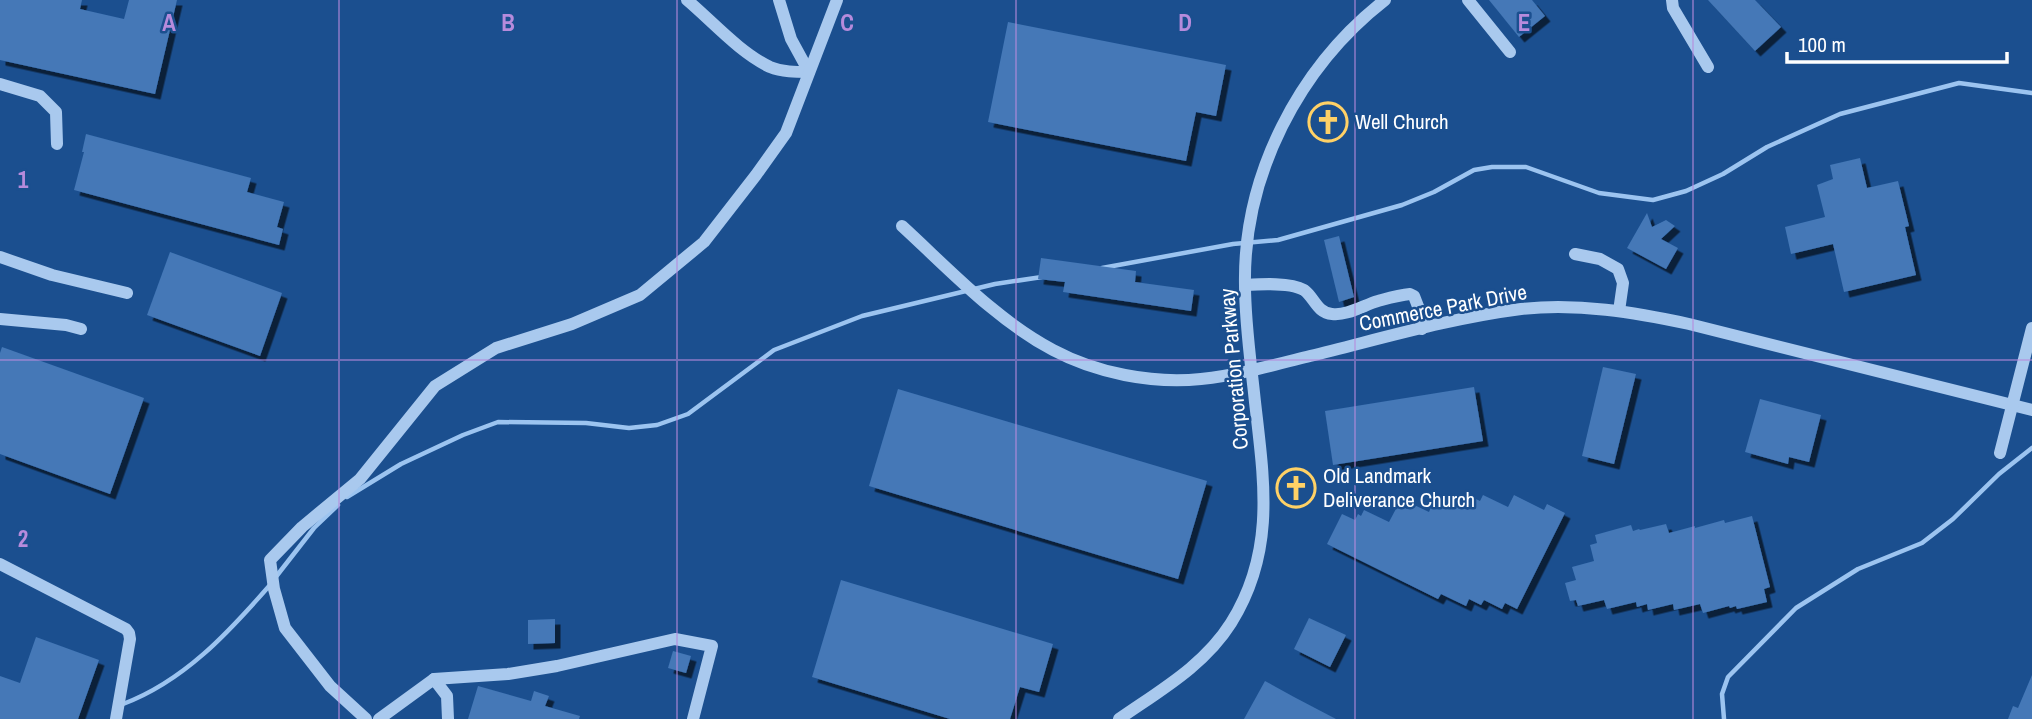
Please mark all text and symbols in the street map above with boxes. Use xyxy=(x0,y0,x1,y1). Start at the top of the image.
text: A xyxy=(162,7,176,38)
text: B xyxy=(501,7,515,38)
text: C xyxy=(840,7,854,38)
text: D xyxy=(1178,7,1192,38)
text: E xyxy=(1518,7,1530,38)
scale bar xyxy=(1787,21,2008,65)
text: 100 m xyxy=(1798,30,1846,59)
church icon: Well Church xyxy=(1307,101,1349,143)
place label: Well Church xyxy=(1355,107,1448,136)
text: 1 xyxy=(18,164,29,195)
street label: Commerce Park Drive xyxy=(1357,277,1529,338)
street label: Corporation Parkway xyxy=(1212,287,1255,451)
place label: Old Landmark Deliverance Church xyxy=(1323,461,1475,514)
church icon: Old Landmark Deliverance Church xyxy=(1275,467,1317,509)
text: 2 xyxy=(18,523,28,554)

